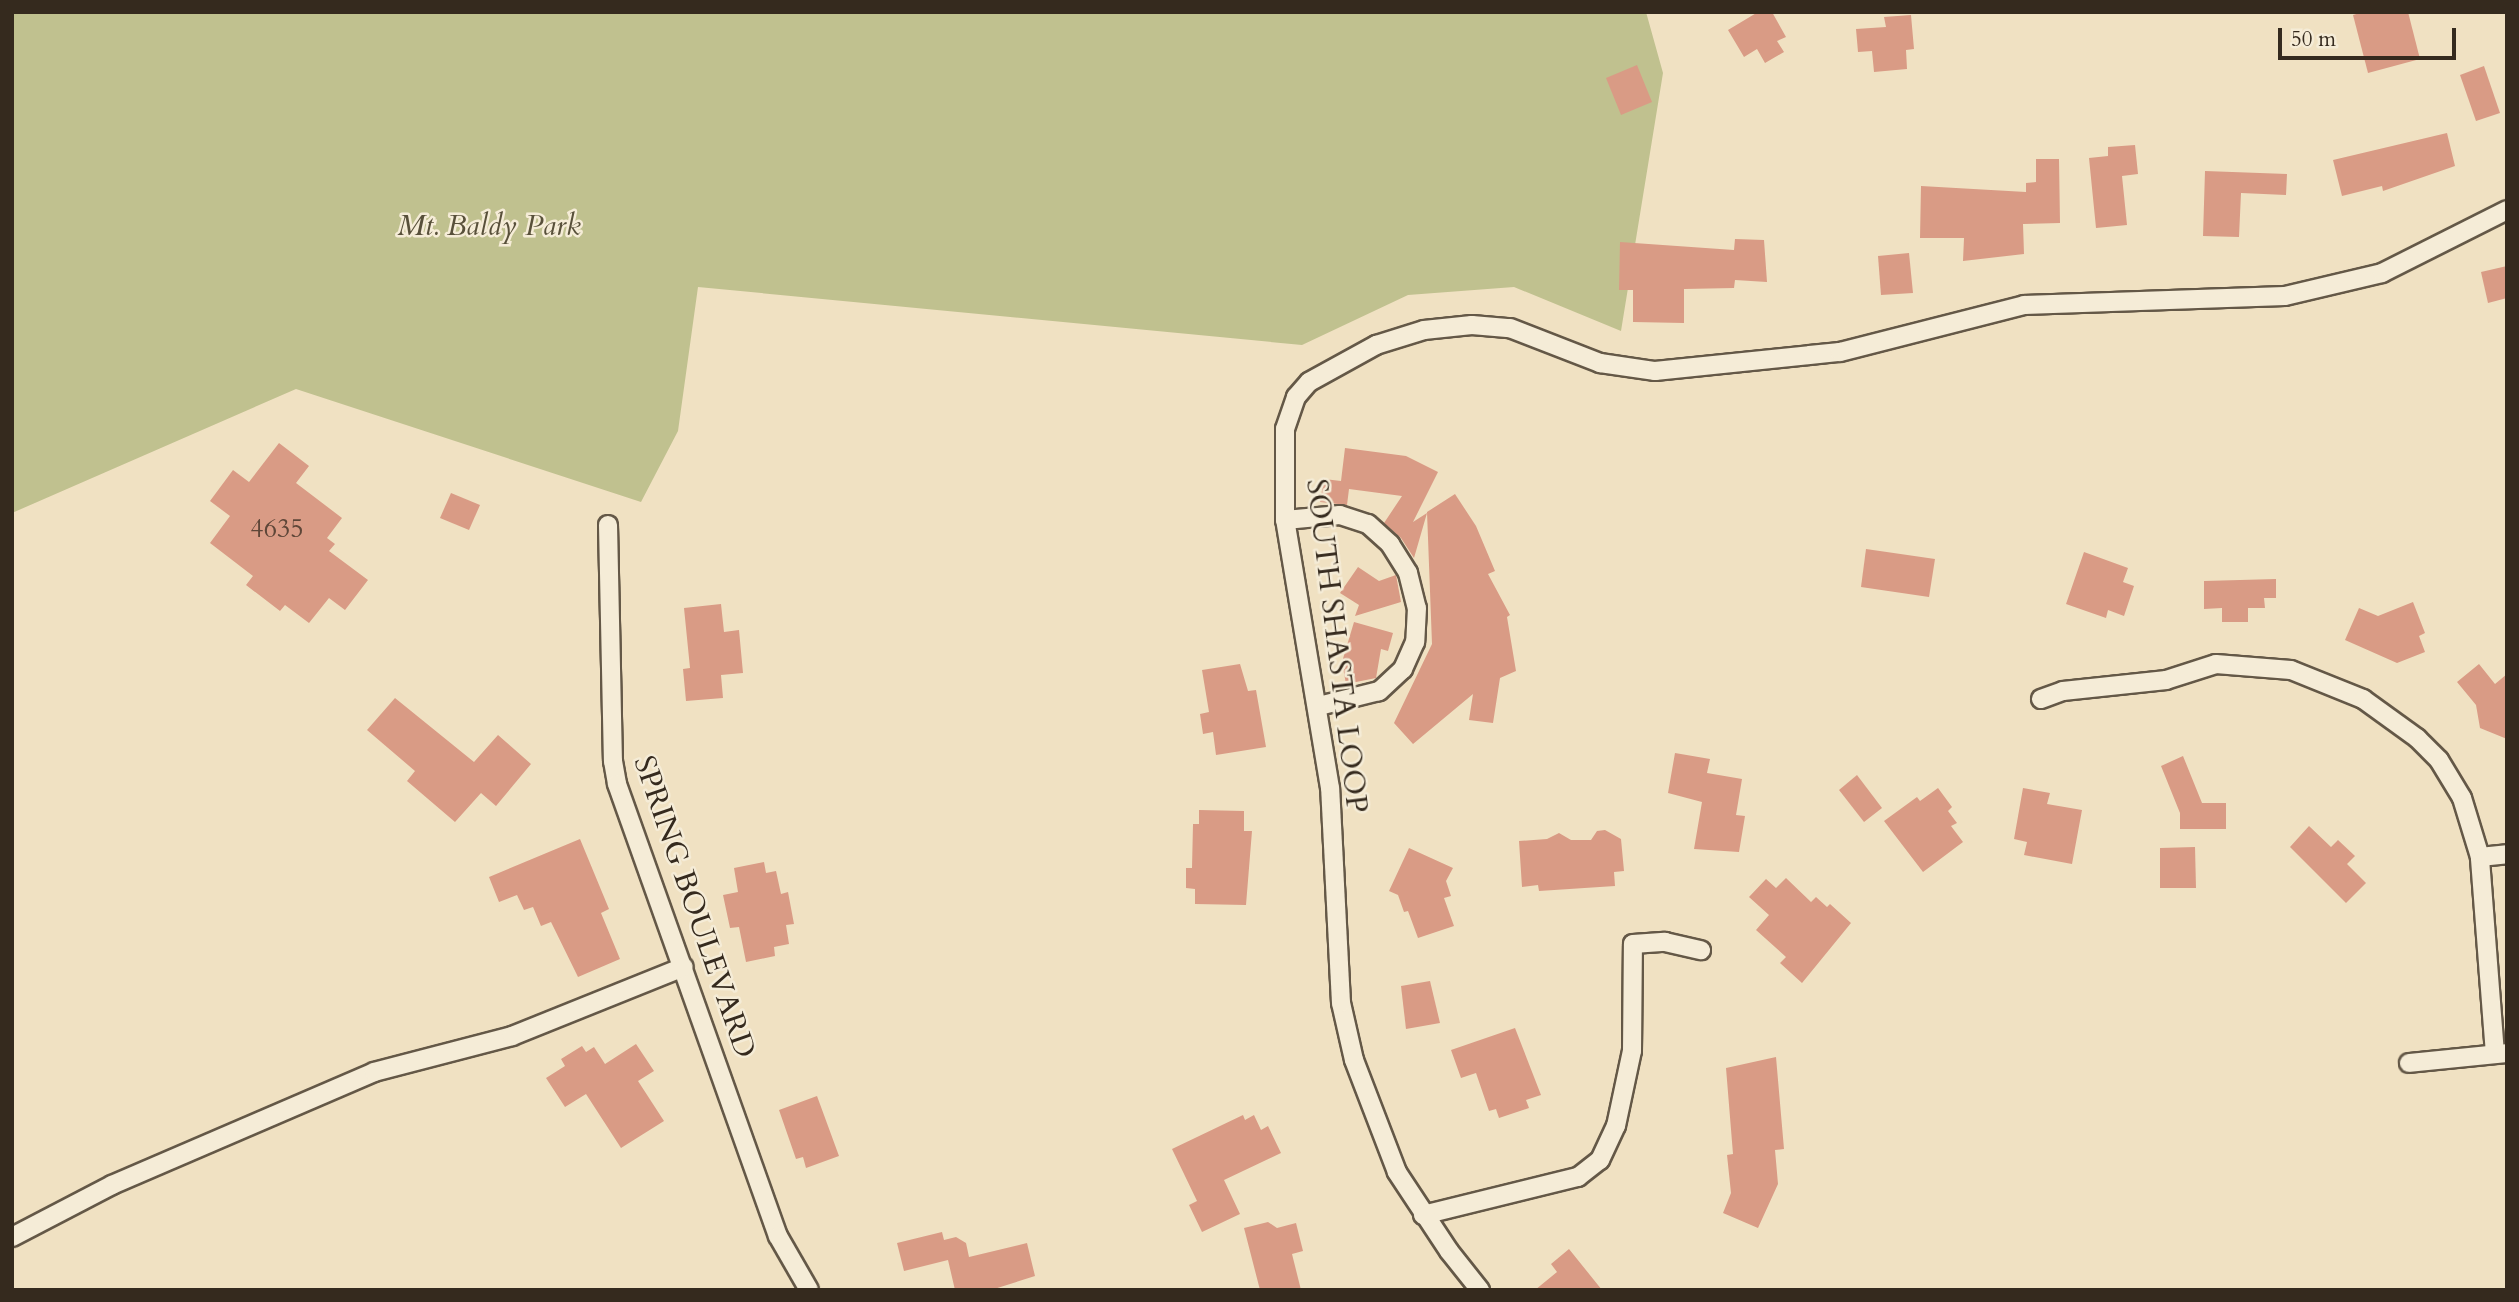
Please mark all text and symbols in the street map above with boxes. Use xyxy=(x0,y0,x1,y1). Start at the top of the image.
scale bar xyxy=(2281,14,2460,58)
text: 50 m xyxy=(2291,25,2336,54)
park label: Mt. Baldy Park xyxy=(397,208,581,244)
street label: SOUTH SHASTA LOOP xyxy=(1298,477,1374,815)
house number: 4635 xyxy=(250,513,304,545)
street label: SPRING BOULEVARD xyxy=(625,751,763,1063)

